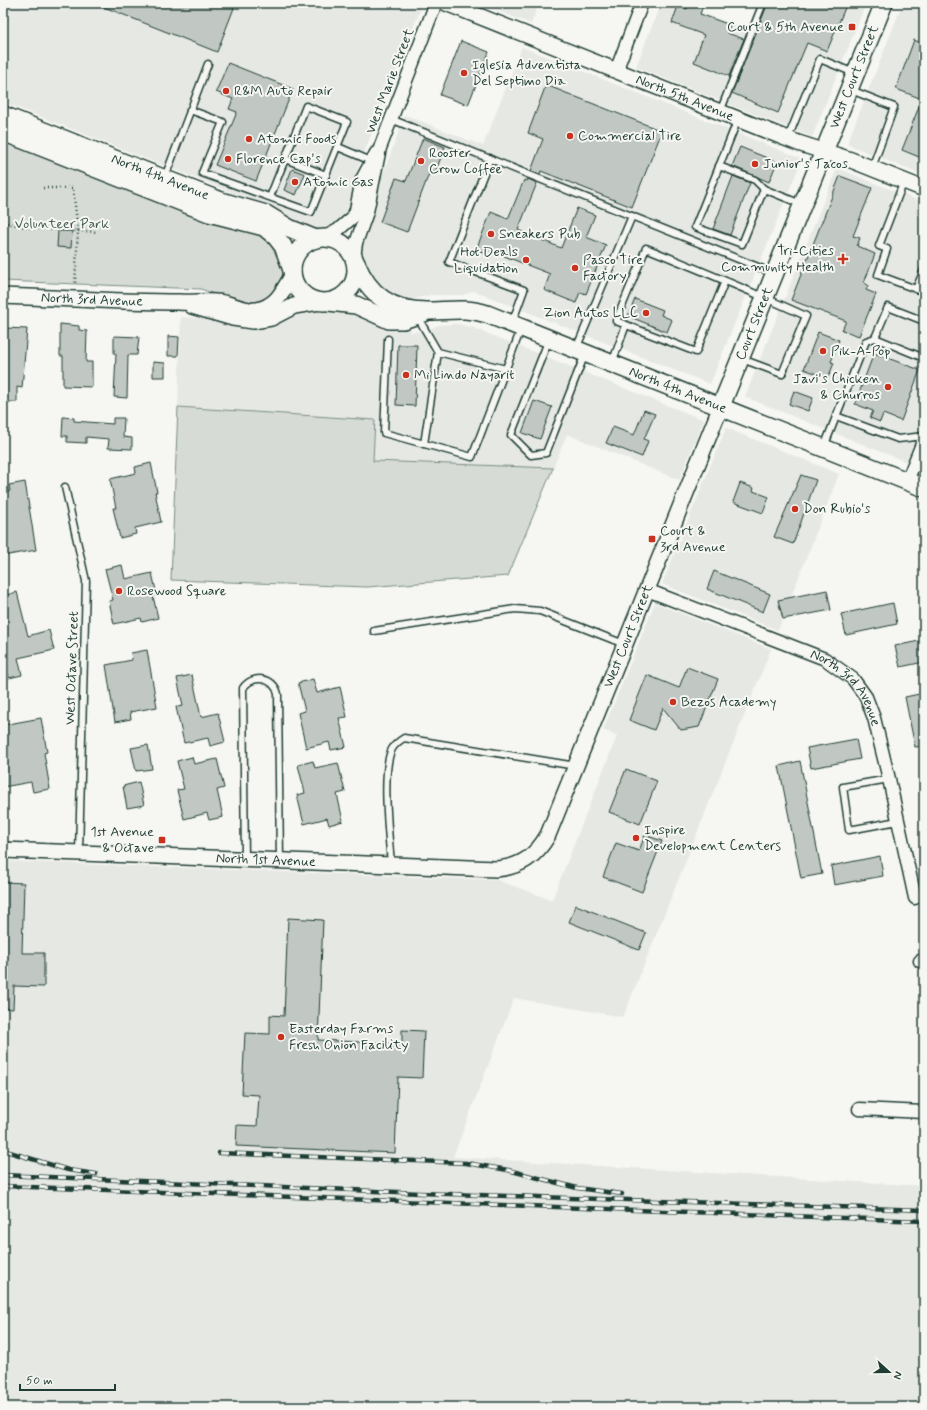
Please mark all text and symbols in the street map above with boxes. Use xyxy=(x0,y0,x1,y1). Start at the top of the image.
place label: Court & 5th Avenue xyxy=(727,18,844,36)
street label: West Court Street xyxy=(825,22,883,131)
marker: Court & 5th Avenue xyxy=(847,22,857,32)
street label: West Marie Street xyxy=(362,25,419,136)
place label: Iglesia Adventista Del Septimo Dia xyxy=(472,56,581,90)
marker: Iglesia Adventista Del Septimo Dia xyxy=(459,68,469,78)
street label: North 5th Avenue xyxy=(633,70,737,126)
place label: R&M Auto Repair xyxy=(234,82,333,100)
marker: R&M Auto Repair xyxy=(221,86,231,96)
place label: Commercial Tire xyxy=(578,127,682,145)
place label: Atomic Foods xyxy=(257,130,337,148)
marker: Commercial Tire xyxy=(565,131,575,141)
marker: Atomic Foods xyxy=(244,134,254,144)
place label: Rooster Crow Coffee xyxy=(429,144,502,178)
street label: North 4th Avenue xyxy=(109,150,212,205)
place label: Florence Cap's xyxy=(236,150,321,168)
marker: Florence Cap's xyxy=(223,154,233,164)
place label: Junior's Tacos xyxy=(763,155,848,173)
marker: Rooster Crow Coffee xyxy=(416,156,426,166)
marker: Junior's Tacos xyxy=(750,159,760,169)
place label: Atomic Gas xyxy=(303,173,373,191)
marker: Atomic Gas xyxy=(290,177,300,187)
park label: Volunteer Park xyxy=(15,215,109,233)
place label: Sneakers Pub xyxy=(499,225,581,243)
marker: Sneakers Pub xyxy=(486,229,496,239)
place label: Tri-Cities Community Health xyxy=(721,242,834,276)
place label: Hot Deals Liquidation xyxy=(454,243,518,277)
place label: Pasco Tire Factory xyxy=(583,251,643,285)
marker: Tri-Cities Community Health xyxy=(837,253,849,265)
marker: Hot Deals Liquidation xyxy=(521,255,531,265)
marker: Pasco Tire Factory xyxy=(570,263,580,273)
street label: Court Street xyxy=(731,283,778,363)
street label: North 3rd Avenue xyxy=(41,289,143,311)
place label: Zion Autos LLC xyxy=(543,304,638,322)
marker: Zion Autos LLC xyxy=(641,308,651,318)
place label: Pik-A-Pop xyxy=(831,342,890,360)
marker: Pik-A-Pop xyxy=(818,346,828,356)
street label: North 4th Avenue xyxy=(626,362,730,418)
place label: Mi Lindo Nayarit xyxy=(414,366,514,384)
marker: Mi Lindo Nayarit xyxy=(401,370,411,380)
place label: Javi's Chicken & Churros xyxy=(793,370,880,404)
marker: Javi's Chicken & Churros xyxy=(883,382,893,392)
place label: Don Rubio's xyxy=(803,500,870,518)
marker: Don Rubio's xyxy=(790,504,800,514)
place label: Court & 3rd Avenue xyxy=(660,522,726,556)
marker: Court & 3rd Avenue xyxy=(647,534,657,544)
street label: West Court Street xyxy=(599,581,657,690)
place label: Rosewood Square xyxy=(127,582,227,600)
marker: Rosewood Square xyxy=(114,586,124,596)
street label: West Octave Street xyxy=(61,611,83,725)
street label: North 3rd Avenue xyxy=(808,645,885,728)
place label: Bezos Academy xyxy=(681,693,776,711)
marker: Bezos Academy xyxy=(668,697,678,707)
place label: Inspire Development Centers xyxy=(644,821,782,855)
place label: 1st Avenue & Octave xyxy=(90,823,154,857)
marker: Inspire Development Centers xyxy=(631,833,641,843)
marker: 1st Avenue & Octave xyxy=(157,835,167,845)
street label: North 1st Avenue xyxy=(216,849,316,871)
place label: Easterday Farms Fresh Onion Facility xyxy=(289,1020,408,1054)
marker: Easterday Farms Fresh Onion Facility xyxy=(276,1032,286,1042)
north arrow xyxy=(869,1352,909,1392)
scale bar xyxy=(20,1366,115,1392)
text: N xyxy=(890,1369,905,1381)
text: 50 m xyxy=(26,1373,53,1389)

